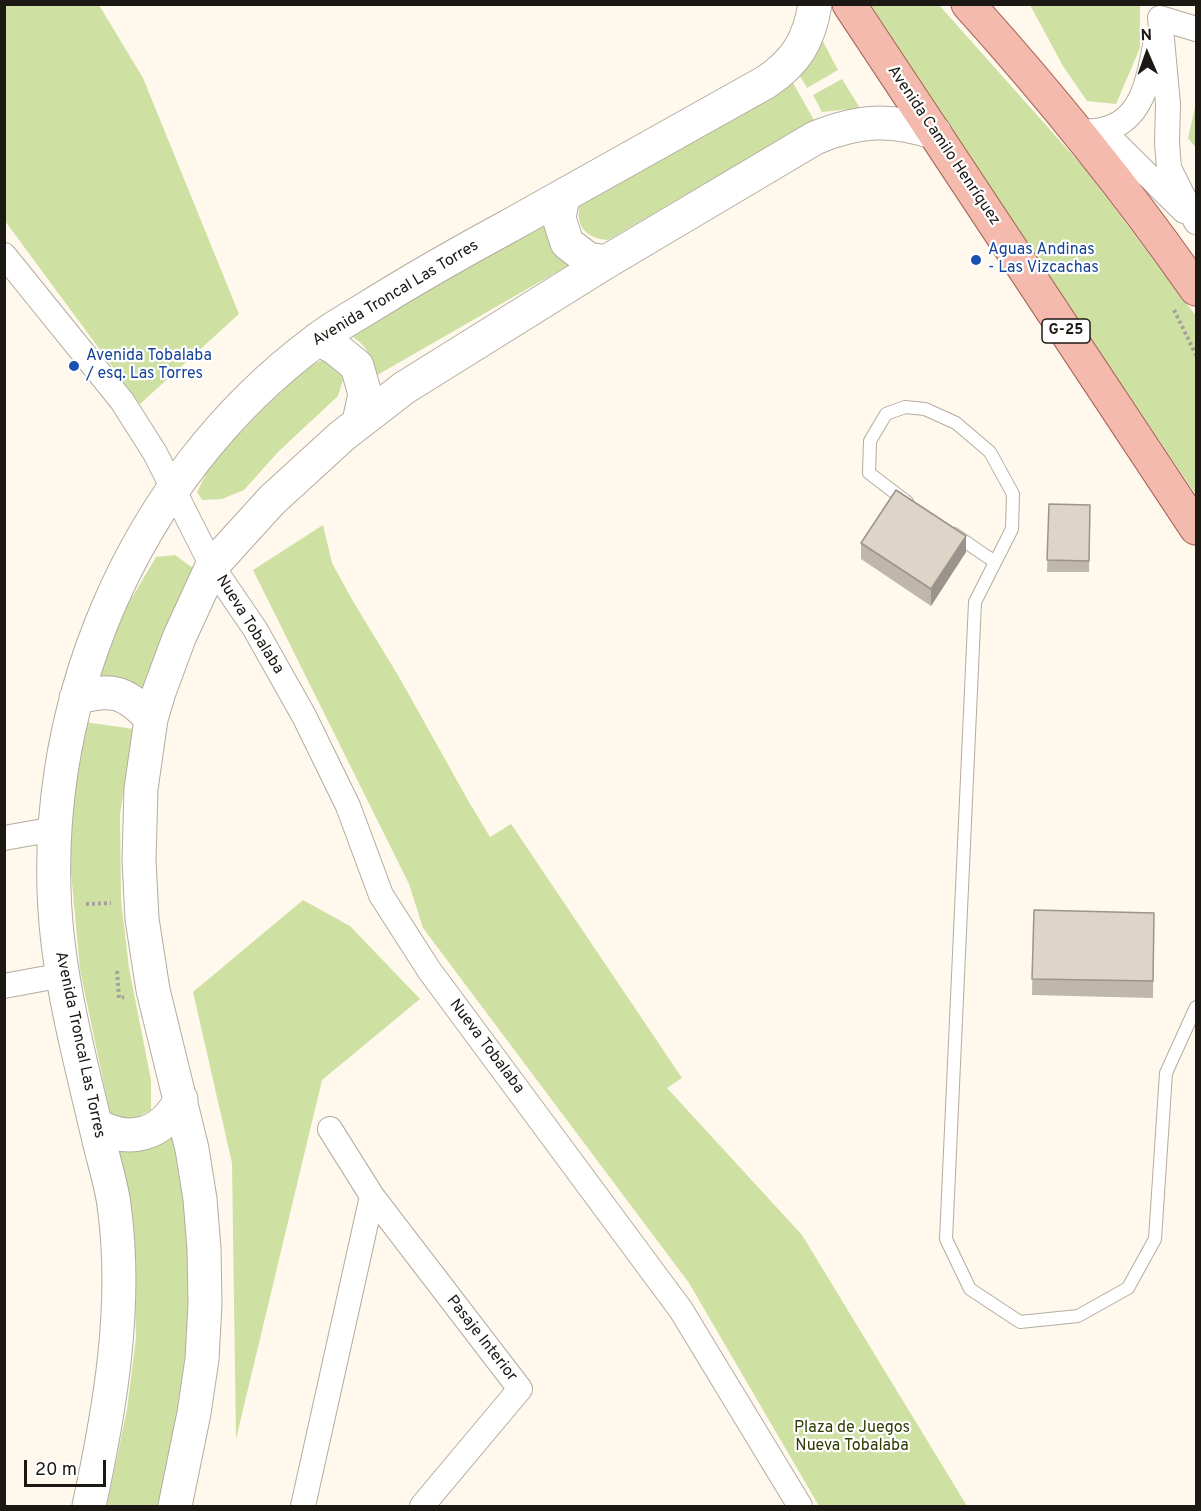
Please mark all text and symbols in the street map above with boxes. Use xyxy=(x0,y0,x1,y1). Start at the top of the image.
north arrow xyxy=(1117,24,1177,84)
text: N xyxy=(1140,26,1152,46)
street label: Avenida Camilo Henríquez xyxy=(882,62,1004,230)
street label: Avenida Troncal Las Torres xyxy=(309,237,483,351)
place label: Aguas Andinas - Las Vizcachas xyxy=(988,241,1099,279)
marker: Aguas Andinas - Las Vizcachas xyxy=(969,253,983,267)
road number: G-25 xyxy=(1042,319,1090,343)
place label: Avenida Tobalaba / esq. Las Torres xyxy=(86,347,212,385)
marker: Avenida Tobalaba / esq. Las Torres xyxy=(67,359,81,373)
street label: Nueva Tobalaba xyxy=(211,572,287,678)
street label: Avenida Troncal Las Torres xyxy=(50,950,108,1140)
street label: Nueva Tobalaba xyxy=(444,996,528,1098)
street label: Pasaje Interior xyxy=(441,1292,521,1386)
park label: Plaza de Juegos Nueva Tobalaba xyxy=(794,1419,910,1457)
scale bar xyxy=(27,1448,110,1486)
text: 20 m xyxy=(35,1459,77,1482)

